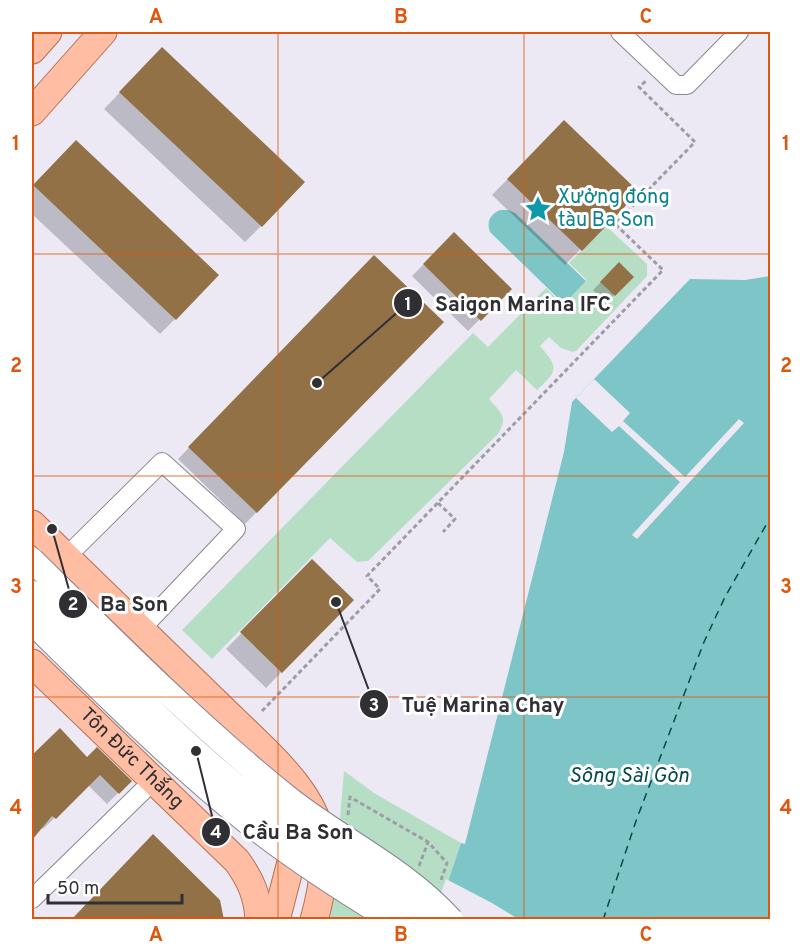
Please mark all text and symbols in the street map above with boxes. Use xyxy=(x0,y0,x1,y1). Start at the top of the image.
text: A xyxy=(149,5,163,31)
text: B xyxy=(394,5,408,31)
text: C xyxy=(640,5,652,31)
text: 1 xyxy=(12,132,20,158)
text: 1 xyxy=(782,132,790,158)
place label: Xưởng đóng tàu Ba Son xyxy=(558,185,670,234)
place icon: Xưởng đóng tàu Ba Son xyxy=(523,194,553,224)
callout: Saigon Marina IFC xyxy=(393,284,623,323)
text: Saigon Marina IFC xyxy=(435,292,611,319)
text: 1 xyxy=(404,294,412,317)
text: 2 xyxy=(10,354,22,380)
text: 2 xyxy=(780,354,792,380)
text: 3 xyxy=(10,575,22,601)
text: 3 xyxy=(780,575,792,601)
callout: Ba Son xyxy=(58,584,180,623)
text: Ba Son xyxy=(100,592,168,619)
text: 2 xyxy=(67,594,79,617)
callout: Tuệ Marina Chay xyxy=(359,685,576,724)
text: Tuệ Marina Chay xyxy=(402,693,564,720)
text: 3 xyxy=(369,695,379,718)
street label: Tôn Đức Thắng xyxy=(74,703,189,815)
water label: Sông Sài Gòn xyxy=(569,763,690,790)
text: 4 xyxy=(10,796,22,822)
text: 4 xyxy=(780,796,792,822)
callout: Cầu Ba Son xyxy=(201,812,366,851)
text: Cầu Ba Son xyxy=(242,820,354,847)
text: 4 xyxy=(210,822,222,845)
scale bar xyxy=(48,867,182,905)
text: 50 m xyxy=(57,878,99,901)
text: A xyxy=(149,923,163,949)
text: B xyxy=(394,923,408,949)
text: C xyxy=(640,923,652,949)

